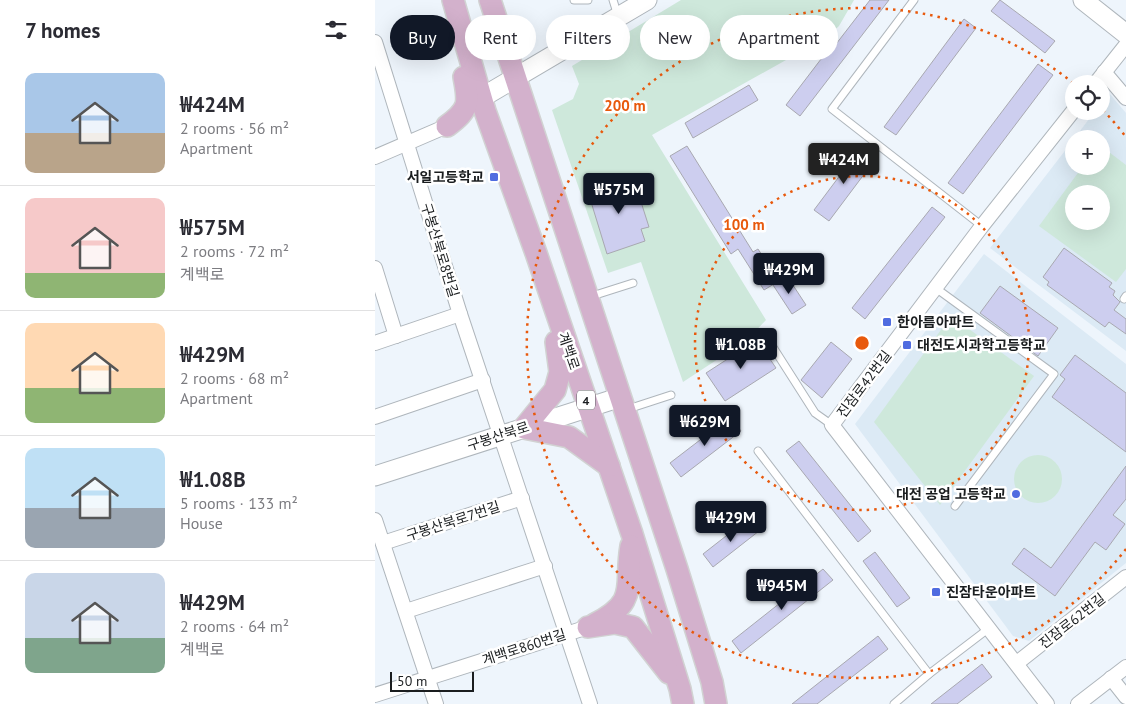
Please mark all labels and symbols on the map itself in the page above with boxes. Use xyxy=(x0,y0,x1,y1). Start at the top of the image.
text: 200 m xyxy=(604,96,646,115)
pin: ₩424M xyxy=(809,142,879,185)
place label: 서일고등학교 xyxy=(407,168,484,186)
marker: 서일고등학교 xyxy=(488,171,500,183)
pin: ₩575M xyxy=(584,172,654,215)
street label: 구봉산북로8번길 xyxy=(417,201,463,299)
text: 100 m xyxy=(723,215,765,234)
pin: ₩429M xyxy=(754,252,824,295)
place label: 한아름아파트 xyxy=(897,313,974,331)
marker: 한아름아파트 xyxy=(881,316,893,328)
pin: ₩1.08B xyxy=(700,328,782,370)
street label: 계백로 xyxy=(554,330,584,372)
centre of rings xyxy=(853,334,871,352)
place label: 대전도시과학고등학교 xyxy=(917,336,1046,354)
marker: 대전도시과학고등학교 xyxy=(901,339,913,351)
street label: 진잠로42번길 xyxy=(833,347,895,421)
road number: 4 xyxy=(577,390,595,410)
pin: ₩629M xyxy=(670,404,740,447)
street label: 구봉산북로 xyxy=(465,417,532,455)
place label: 대전 공업 고등학교 xyxy=(896,485,1006,503)
marker: 대전 공업 고등학교 xyxy=(1010,488,1022,500)
street label: 구봉산북로7번길 xyxy=(404,497,502,545)
pin: ₩429M xyxy=(696,500,766,543)
pin: ₩945M xyxy=(747,568,817,611)
place label: 진잠타운아파트 xyxy=(946,583,1036,601)
marker: 진잠타운아파트 xyxy=(930,586,942,598)
street label: 진잠로62번길 xyxy=(1035,589,1109,653)
street label: 계백로860번길 xyxy=(480,625,568,669)
scale bar xyxy=(390,669,474,692)

